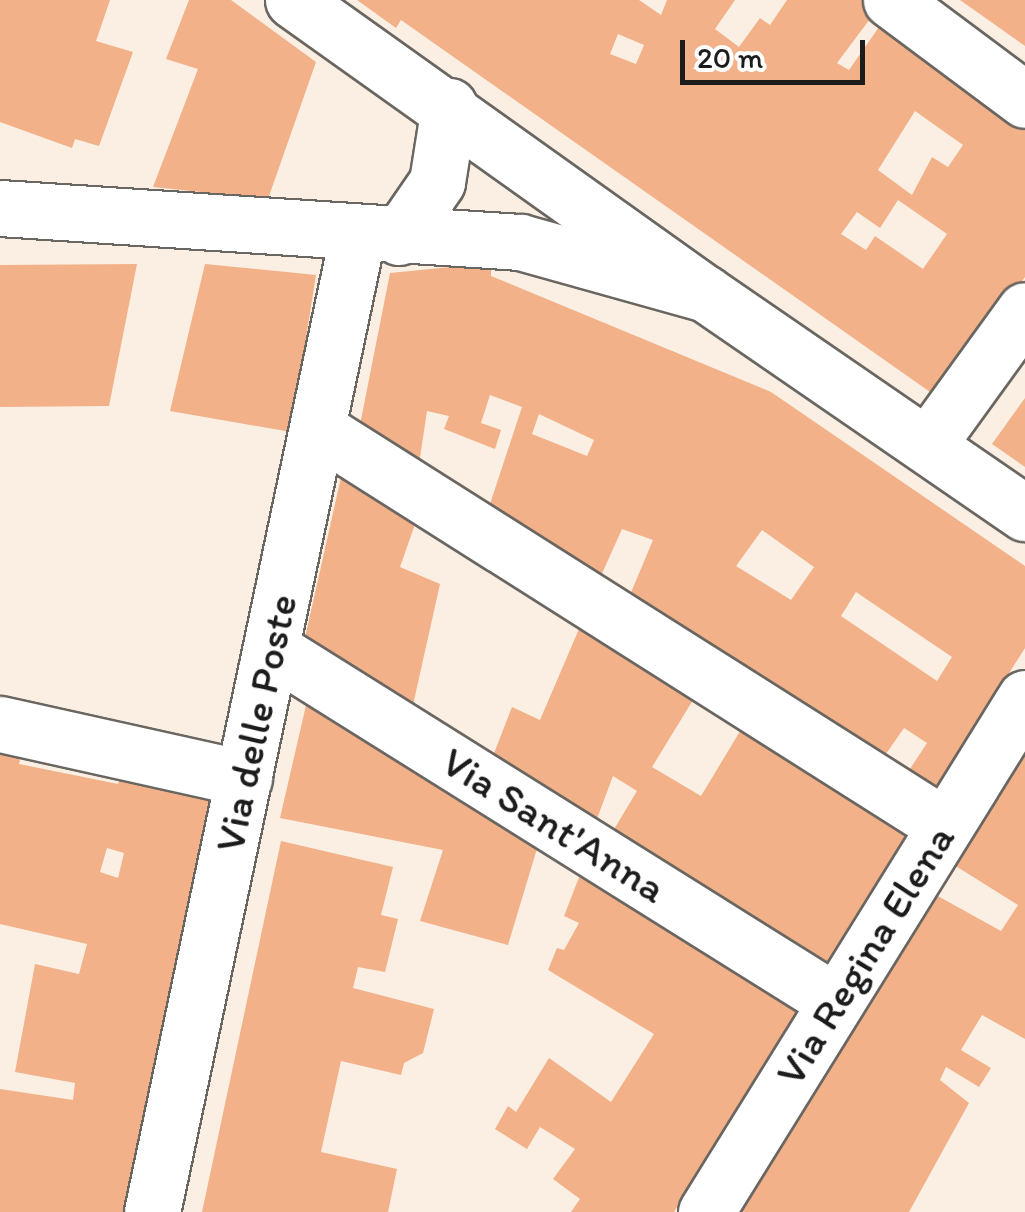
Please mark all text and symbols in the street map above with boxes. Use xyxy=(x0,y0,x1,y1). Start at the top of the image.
scale bar xyxy=(685,20,870,82)
text: 20 m xyxy=(697,39,763,76)
street label: Via delle Poste xyxy=(204,590,308,856)
street label: Via Sant'Anna xyxy=(433,736,675,914)
street label: Via Regina Elena xyxy=(766,817,964,1093)

